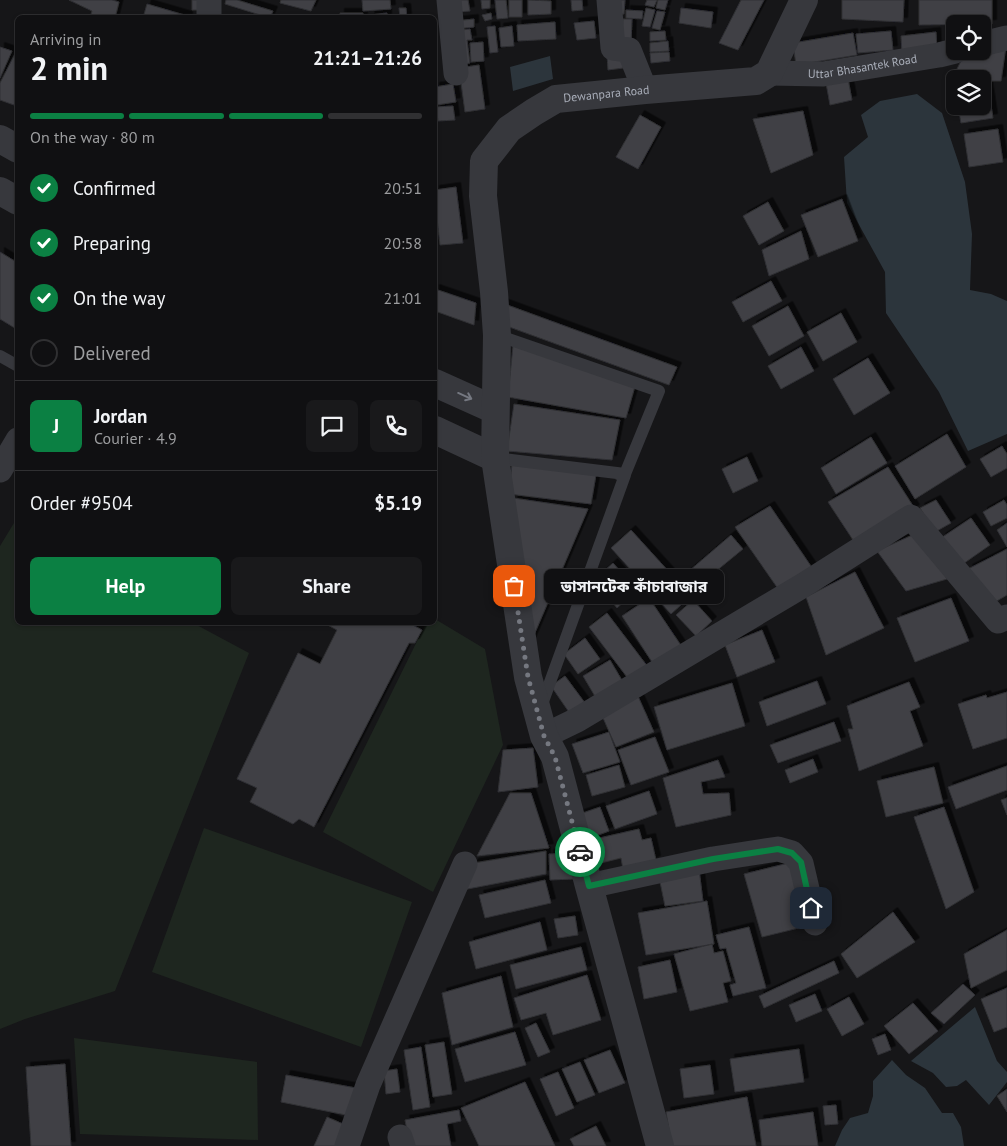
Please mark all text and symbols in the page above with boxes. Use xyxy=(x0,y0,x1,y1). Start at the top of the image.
map controls xyxy=(946,15,991,115)
button: locate xyxy=(946,15,991,60)
text: Arriving in xyxy=(30,29,101,49)
text: 21:21–21:26 xyxy=(313,46,422,70)
text: 2 min xyxy=(30,47,108,89)
street label: Uttar Bhasantek Road xyxy=(808,51,918,81)
button: layers xyxy=(946,70,991,115)
street label: Dewanpara Road xyxy=(563,82,650,105)
text: On the way · 80 m xyxy=(30,127,155,147)
icon: check xyxy=(30,174,58,202)
text: Confirmed xyxy=(73,176,156,200)
text: 20:51 xyxy=(384,178,422,198)
icon: check xyxy=(30,229,58,257)
text: Preparing xyxy=(73,231,151,255)
text: 20:58 xyxy=(384,233,422,253)
icon: check xyxy=(30,284,58,312)
text: On the way xyxy=(73,286,165,310)
text: 21:01 xyxy=(384,288,422,308)
text: Delivered xyxy=(73,341,151,365)
one-way arrow xyxy=(457,392,472,401)
button: chat xyxy=(306,400,358,452)
button: phone xyxy=(370,400,422,452)
text: Jordan xyxy=(94,404,147,428)
text: J xyxy=(53,414,59,438)
text: Courier · 4.9 xyxy=(94,428,177,448)
text: Order #9504 xyxy=(30,491,133,515)
text: $5.19 xyxy=(374,491,422,515)
button: Help xyxy=(30,557,221,615)
button: Share xyxy=(231,557,422,615)
pin xyxy=(493,565,535,607)
callout: ভাসানটেক কাঁচাবাজার xyxy=(544,568,724,604)
icon: bag xyxy=(500,572,528,600)
text: ভাসানটেক কাঁচাবাজার xyxy=(561,576,707,596)
courier xyxy=(555,827,605,877)
icon: car xyxy=(566,838,594,866)
pin xyxy=(790,887,832,929)
icon: home xyxy=(797,894,825,922)

